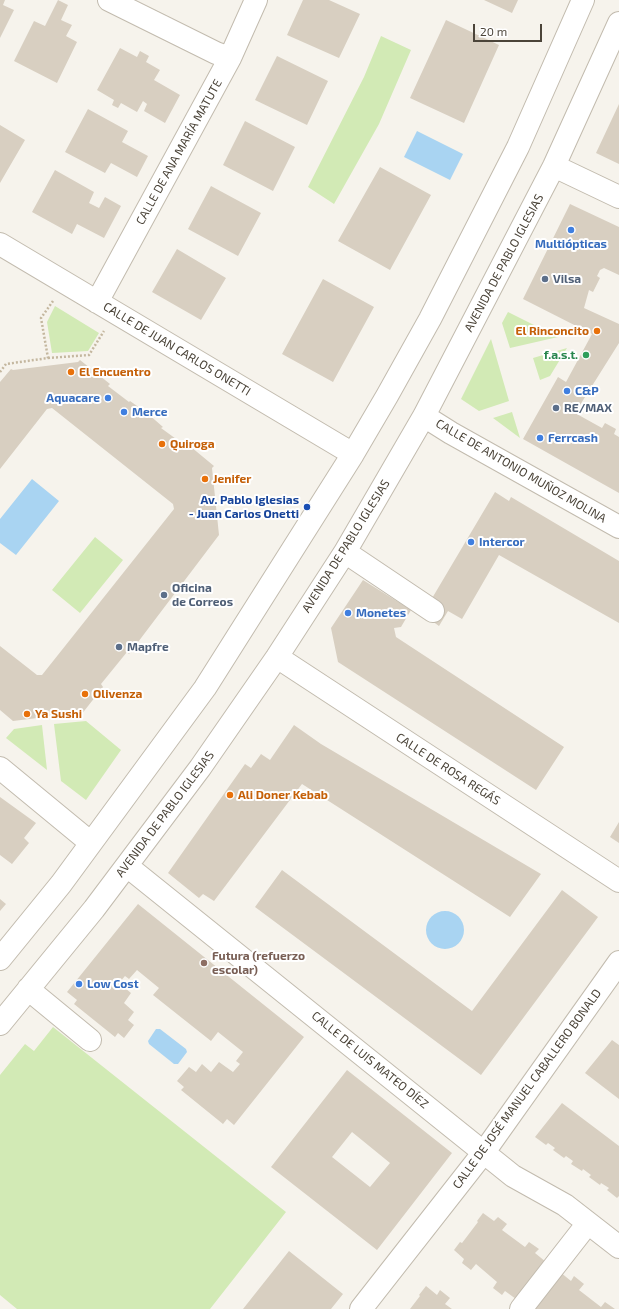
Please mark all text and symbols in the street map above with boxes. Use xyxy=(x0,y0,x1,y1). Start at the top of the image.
scale bar xyxy=(475,16,544,42)
text: 20 m xyxy=(480,24,507,38)
street label: CALLE DE ANA MARÍA MATUTE xyxy=(133,77,225,227)
street label: AVENIDA DE PABLO IGLESIAS xyxy=(461,192,547,334)
marker: Multiópticas xyxy=(566,225,576,235)
place label: Multiópticas xyxy=(535,237,607,251)
place label: Vilsa xyxy=(553,272,581,286)
marker: Vilsa xyxy=(540,274,550,284)
street label: CALLE DE JUAN CARLOS ONETTI xyxy=(101,299,253,399)
place label: El Rinconcito xyxy=(516,324,589,338)
marker: El Rinconcito xyxy=(592,326,602,336)
place label: f.a.s.t. xyxy=(544,348,578,362)
marker: f.a.s.t. xyxy=(581,350,591,360)
place label: El Encuentro xyxy=(79,365,151,379)
marker: El Encuentro xyxy=(66,367,76,377)
place label: C&P xyxy=(575,384,599,398)
marker: C&P xyxy=(562,386,572,396)
place label: Aquacare xyxy=(46,391,100,405)
marker: Aquacare xyxy=(103,393,113,403)
place label: RE/MAX xyxy=(564,401,612,415)
marker: RE/MAX xyxy=(551,403,561,413)
place label: Merce xyxy=(132,405,168,419)
marker: Merce xyxy=(119,407,129,417)
street label: CALLE DE ANTONIO MUÑOZ MOLINA xyxy=(433,416,609,526)
place label: Ferrcash xyxy=(548,431,598,445)
marker: Ferrcash xyxy=(535,433,545,443)
place label: Quiroga xyxy=(170,437,215,451)
marker: Quiroga xyxy=(157,439,167,449)
place label: Jenifer xyxy=(213,472,251,486)
marker: Jenifer xyxy=(200,474,210,484)
street label: AVENIDA DE PABLO IGLESIAS xyxy=(299,477,393,615)
place label: Av. Pablo Iglesias - Juan Carlos Onetti xyxy=(189,493,299,521)
marker: Av. Pablo Iglesias - Juan Carlos Onetti xyxy=(302,502,312,512)
place label: Intercor xyxy=(479,535,525,549)
marker: Intercor xyxy=(466,537,476,547)
place label: Oficina de Correos xyxy=(172,581,233,609)
marker: Oficina de Correos xyxy=(159,590,169,600)
place label: Monetes xyxy=(356,606,406,620)
marker: Monetes xyxy=(343,608,353,618)
place label: Mapfre xyxy=(127,640,169,654)
marker: Mapfre xyxy=(114,642,124,652)
place label: Olivenza xyxy=(93,687,142,701)
marker: Olivenza xyxy=(80,689,90,699)
place label: Ya Sushi xyxy=(35,707,82,721)
marker: Ya Sushi xyxy=(22,709,32,719)
street label: CALLE DE ROSA REGÁS xyxy=(393,730,503,808)
street label: AVENIDA DE PABLO IGLESIAS xyxy=(113,748,217,880)
place label: Ali Doner Kebab xyxy=(238,788,328,802)
marker: Ali Doner Kebab xyxy=(225,790,235,800)
place label: Futura (refuerzo escolar) xyxy=(212,949,305,977)
marker: Futura (refuerzo escolar) xyxy=(199,958,209,968)
place label: Low Cost xyxy=(87,977,139,991)
marker: Low Cost xyxy=(74,979,84,989)
street label: CALLE DE JOSÉ MANUEL CABALLERO BONALD xyxy=(450,986,604,1192)
street label: CALLE DE LUIS MATEO DÍEZ xyxy=(309,1008,431,1112)

